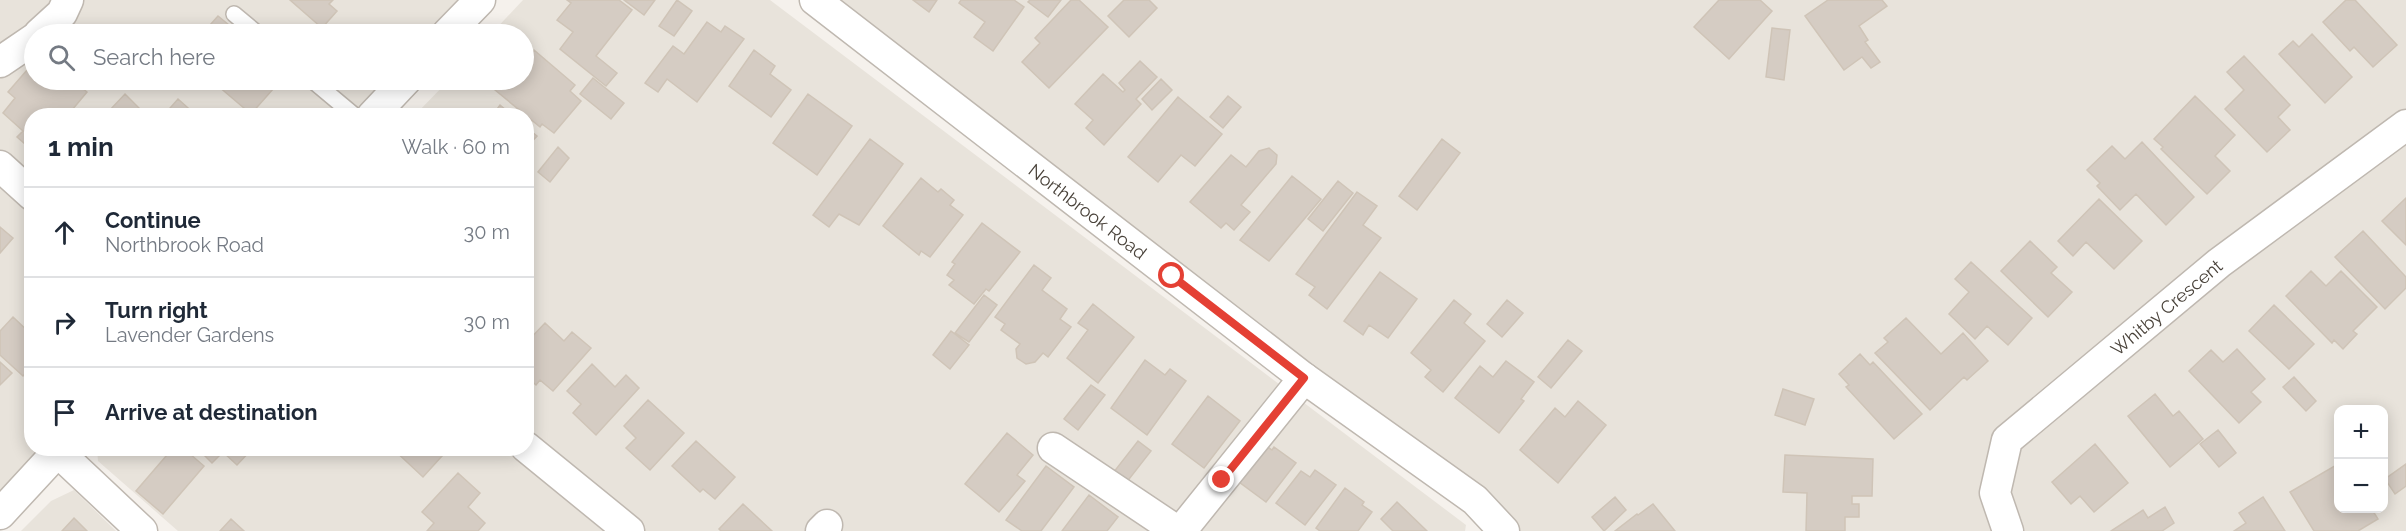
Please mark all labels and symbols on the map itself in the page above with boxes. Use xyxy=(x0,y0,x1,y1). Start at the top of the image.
street label: Northbrook Road xyxy=(1025,159,1151,263)
street label: Whitby Crescent xyxy=(2106,255,2226,359)
route start xyxy=(1158,262,1184,288)
route end xyxy=(1208,466,1234,492)

